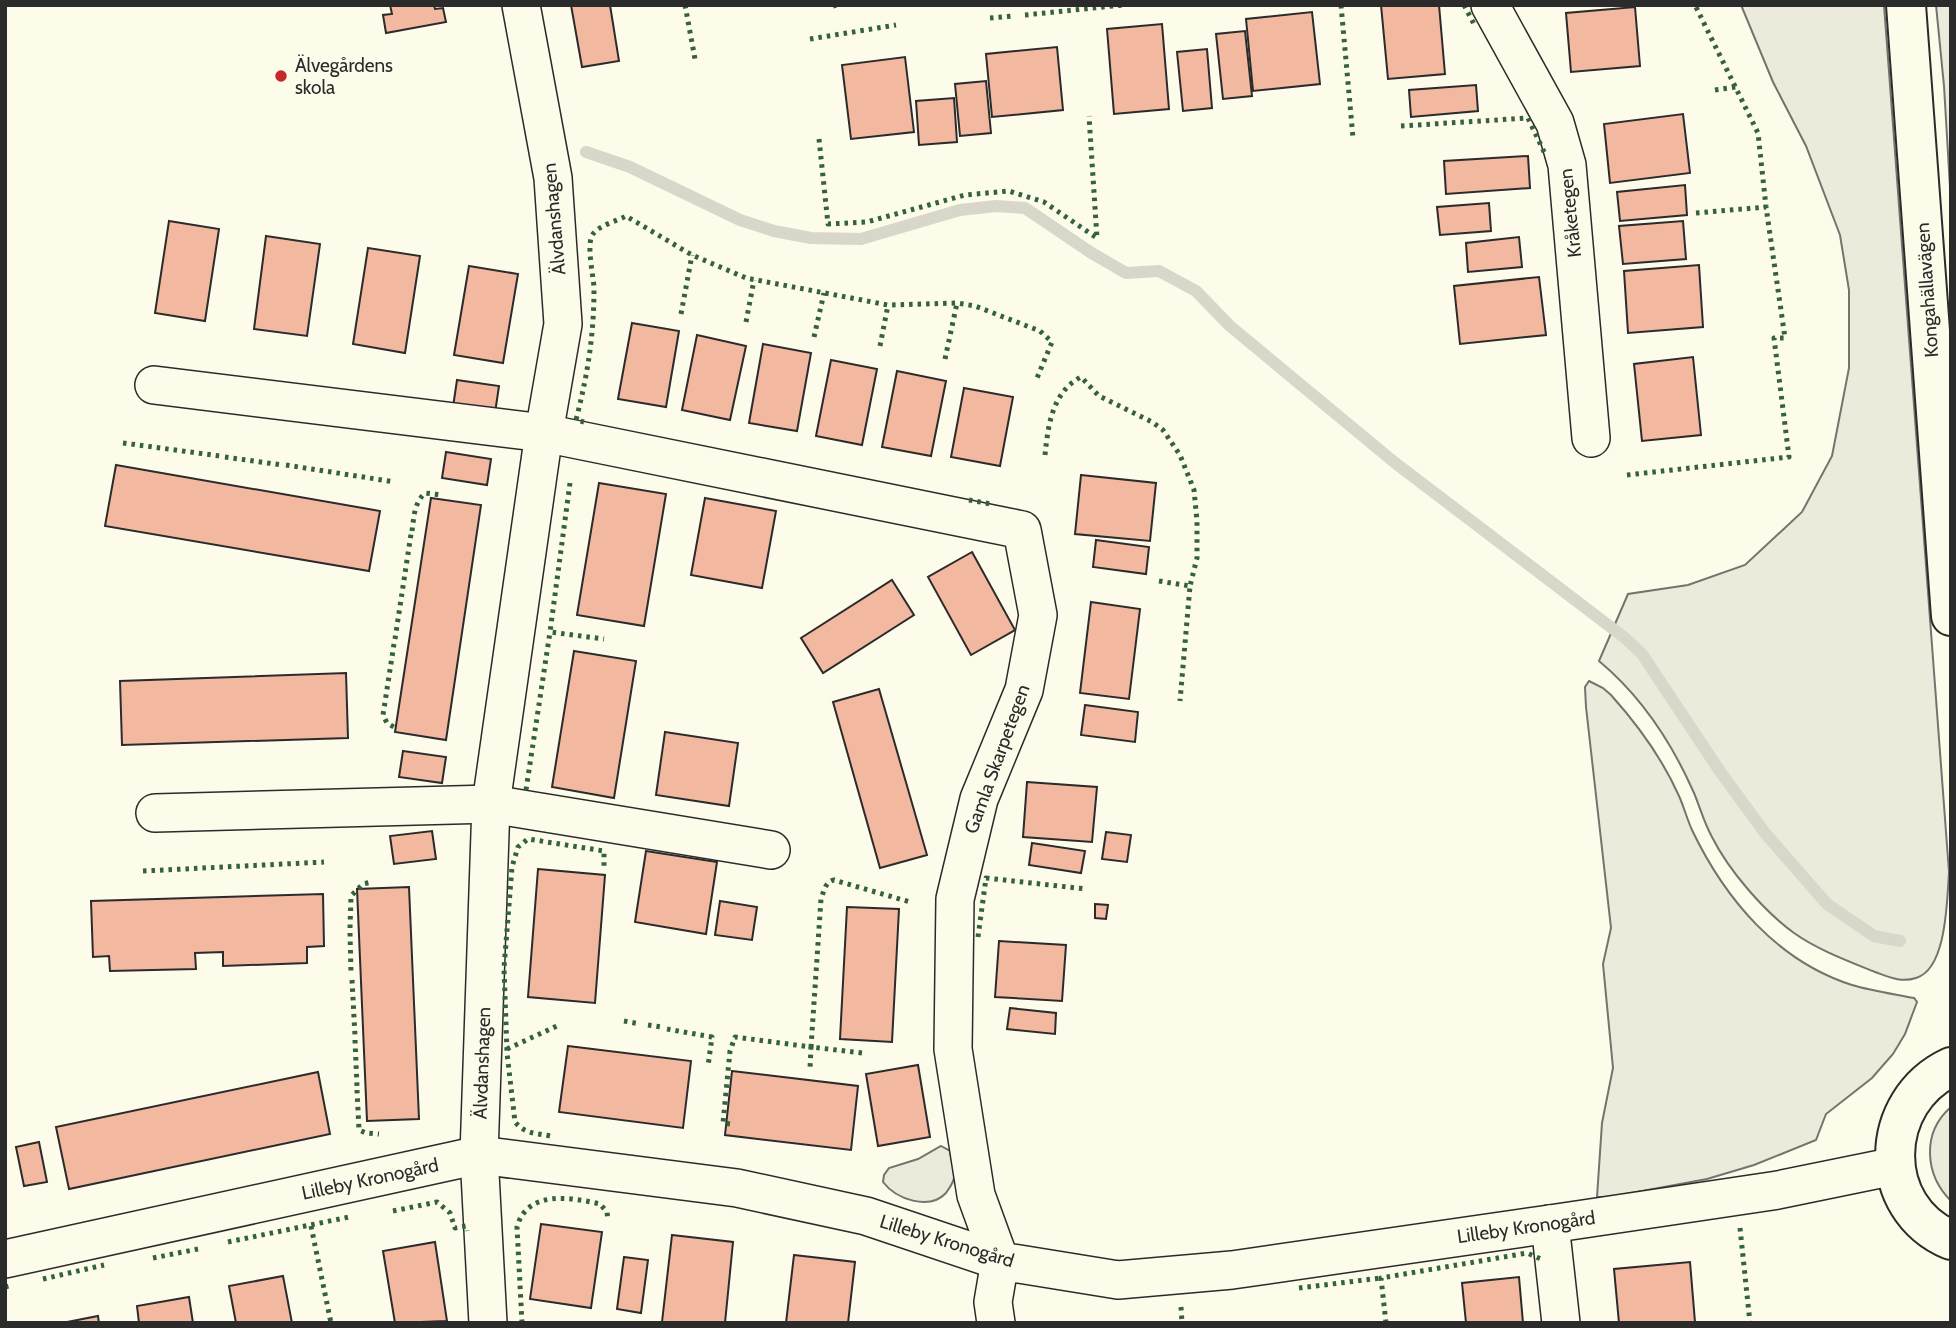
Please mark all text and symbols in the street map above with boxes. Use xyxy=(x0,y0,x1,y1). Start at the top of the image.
place label: Älvegårdens skola xyxy=(295,54,393,99)
marker: Älvegårdens skola xyxy=(273,68,289,84)
street label: Älvdanshagen xyxy=(538,162,570,276)
street label: Kråketegen xyxy=(1554,167,1586,259)
street label: Kongahällavägen xyxy=(1911,222,1943,358)
street label: Gamla Skarpetegen xyxy=(959,681,1035,837)
street label: Älvdanshagen xyxy=(469,1006,495,1120)
street label: Lilleby Kronogård xyxy=(299,1153,441,1205)
street label: Lilleby Kronogård xyxy=(1455,1206,1597,1248)
street label: Lilleby Kronogård xyxy=(877,1210,1017,1272)

